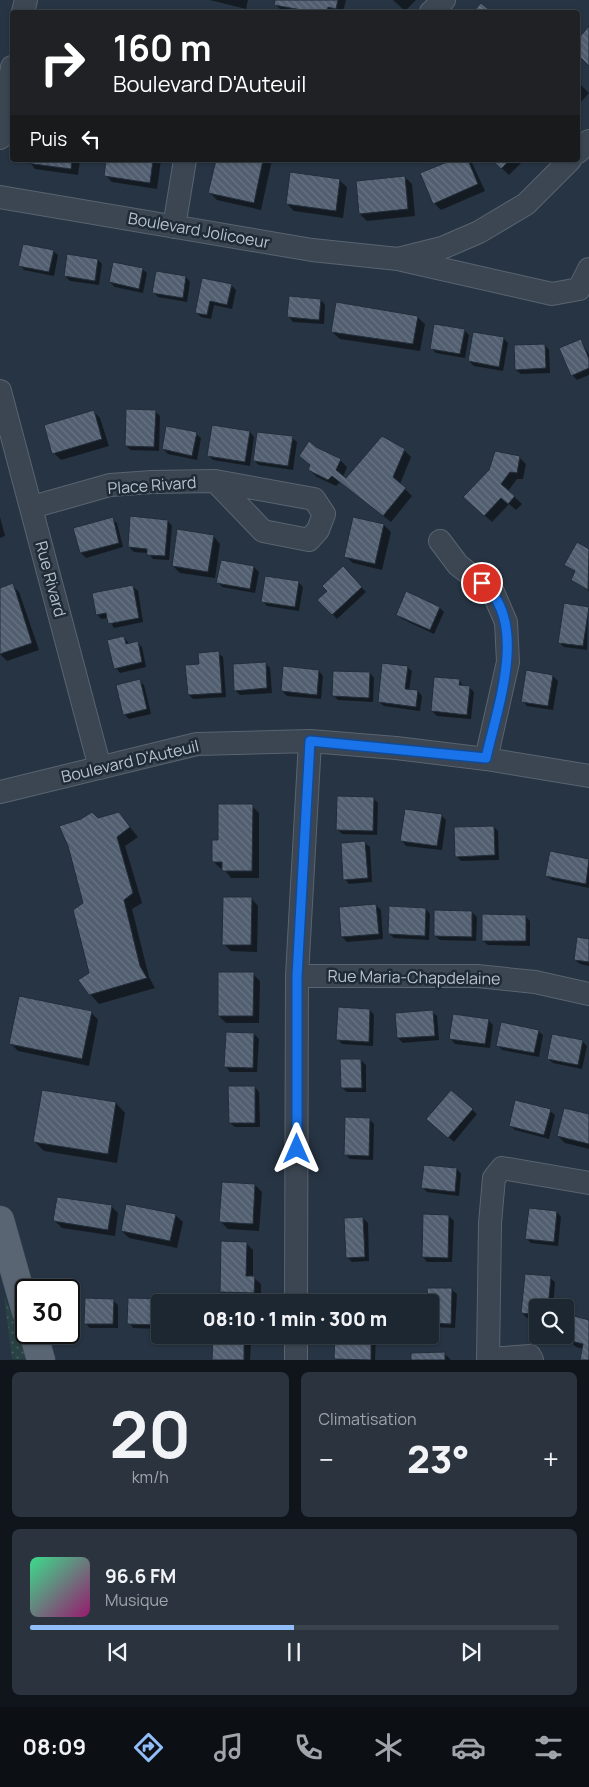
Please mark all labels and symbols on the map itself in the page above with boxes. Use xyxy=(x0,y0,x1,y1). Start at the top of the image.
street label: Boulevard Jolicoeur xyxy=(126,207,272,253)
street label: Place Rivard xyxy=(107,471,197,499)
street label: Rue Rivard xyxy=(30,539,72,619)
pin xyxy=(461,562,503,604)
street label: Boulevard D'Auteuil xyxy=(59,734,201,788)
street label: Rue Maria-Chapdelaine xyxy=(327,964,501,990)
position arrow xyxy=(270,1122,322,1174)
speed limit sign: 30 xyxy=(15,1279,80,1344)

